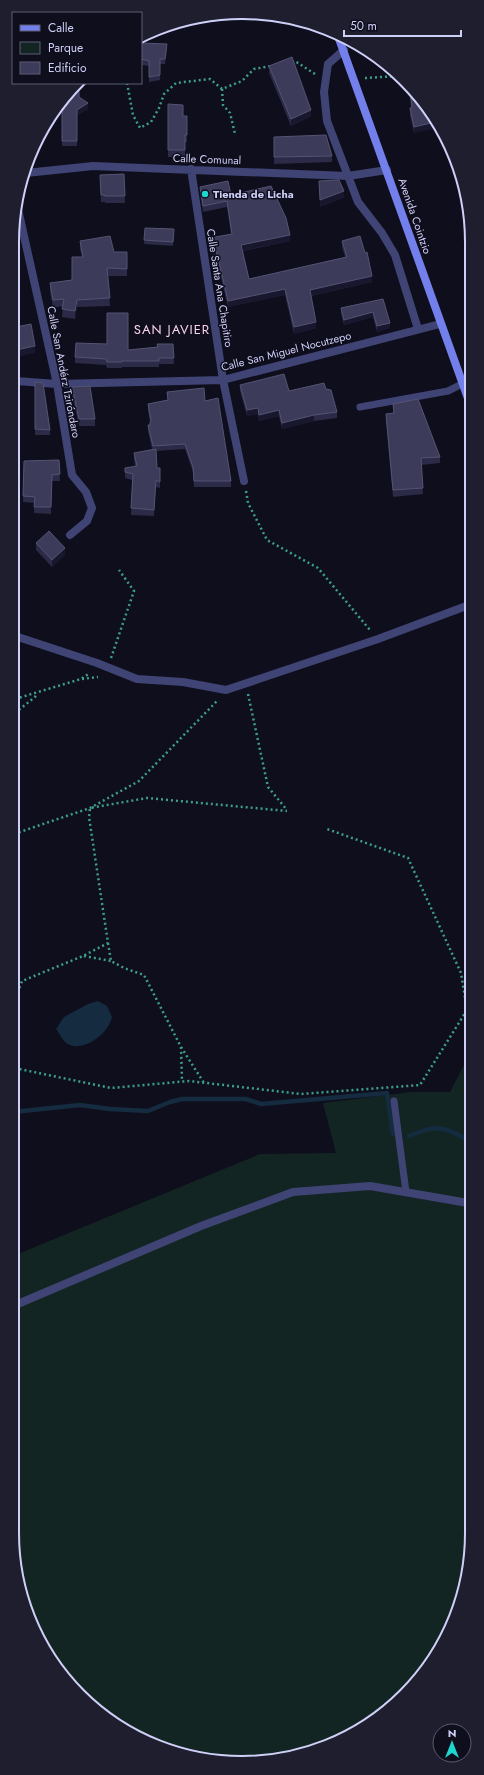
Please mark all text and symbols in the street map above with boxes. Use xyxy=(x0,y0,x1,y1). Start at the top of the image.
legend xyxy=(12,12,142,84)
scale bar xyxy=(344,12,461,38)
text: 50 m xyxy=(350,17,377,35)
text: Calle xyxy=(48,19,74,37)
text: Parque xyxy=(48,39,83,57)
text: Edificio xyxy=(48,59,87,77)
street label: Calle Comunal xyxy=(173,150,241,168)
street label: Avenida Cointzio xyxy=(395,176,435,256)
place label: Tienda de Licha xyxy=(213,186,294,202)
marker: Tienda de Licha xyxy=(200,189,210,199)
street label: Calle Santa Ana Chapitiro xyxy=(203,228,237,348)
street label: Calle San Andérz Tziróndaro xyxy=(43,305,85,439)
district label: SAN JAVIER xyxy=(134,320,210,339)
street label: Calle San Miguel Nocutzepo xyxy=(219,327,353,375)
north arrow xyxy=(432,1723,472,1763)
text: N xyxy=(448,1725,456,1741)

